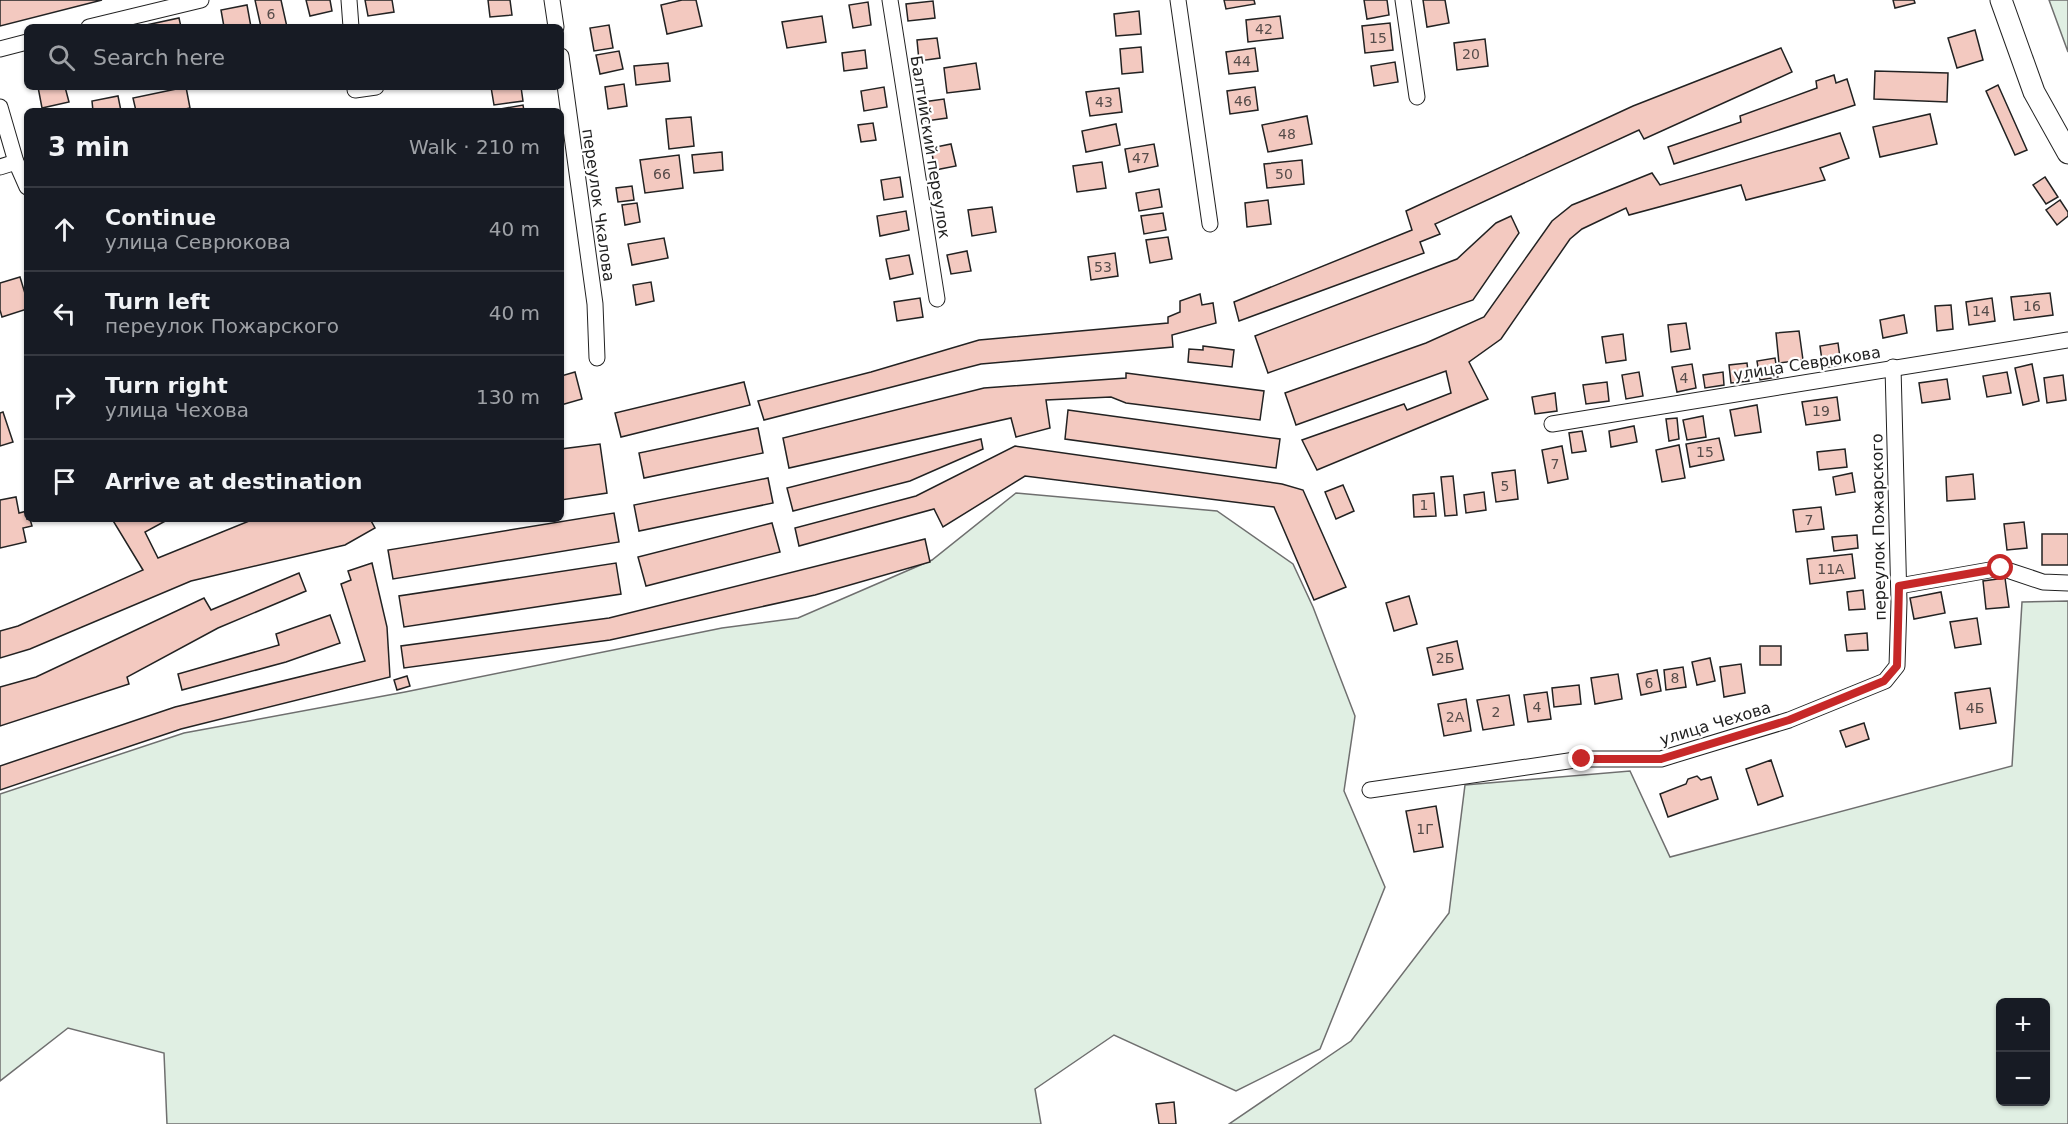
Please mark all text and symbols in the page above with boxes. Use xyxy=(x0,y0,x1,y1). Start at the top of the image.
house number: 6 xyxy=(267,6,276,22)
house number: 42 xyxy=(1255,21,1273,37)
search box xyxy=(24,24,564,90)
house number: 15 xyxy=(1369,30,1387,46)
icon: search xyxy=(45,41,78,74)
text: Search here xyxy=(93,45,225,70)
house number: 20 xyxy=(1462,46,1480,62)
house number: 44 xyxy=(1233,53,1251,69)
street label: Балтийский переулок xyxy=(907,54,954,240)
house number: 46 xyxy=(1234,93,1252,109)
house number: 43 xyxy=(1095,94,1113,110)
house number: 48 xyxy=(1278,126,1296,142)
street label: переулок Чкалова xyxy=(578,127,619,283)
text: 3 min xyxy=(48,132,130,162)
text: Walk · 210 m xyxy=(409,135,540,159)
house number: 47 xyxy=(1132,150,1150,166)
house number: 66 xyxy=(653,166,671,182)
house number: 50 xyxy=(1275,166,1293,182)
text: Continue xyxy=(105,205,216,230)
icon: ahead xyxy=(48,213,81,246)
text: 40 m xyxy=(489,217,540,241)
text: улица Севрюкова xyxy=(105,230,291,254)
house number: 53 xyxy=(1094,259,1112,275)
text: Turn left xyxy=(105,289,210,314)
icon: left xyxy=(48,297,81,330)
house number: 16 xyxy=(2023,298,2041,314)
text: 40 m xyxy=(489,301,540,325)
house number: 14 xyxy=(1972,303,1990,319)
text: переулок Пожарского xyxy=(105,314,339,338)
street label: улица Севрюкова xyxy=(1732,342,1882,385)
house number: 4 xyxy=(1680,370,1689,386)
text: Turn right xyxy=(105,373,228,398)
icon: right xyxy=(48,381,81,414)
text: 130 m xyxy=(476,385,540,409)
text: улица Чехова xyxy=(105,398,249,422)
house number: 19 xyxy=(1812,403,1830,419)
street label: переулок Пожарского xyxy=(1867,433,1890,621)
house number: 15 xyxy=(1696,444,1714,460)
house number: 7 xyxy=(1551,456,1559,472)
icon: arrive xyxy=(48,465,81,498)
text: Arrive at destination xyxy=(105,469,362,494)
house number: 5 xyxy=(1501,478,1509,494)
house number: 1 xyxy=(1420,497,1428,513)
house number: 7 xyxy=(1805,512,1813,528)
route start xyxy=(1987,554,2013,580)
house number: 11А xyxy=(1817,561,1845,577)
house number: 2Б xyxy=(1436,650,1454,666)
house number: 8 xyxy=(1671,670,1679,686)
house number: 6 xyxy=(1645,675,1654,691)
street label: улица Чехова xyxy=(1657,698,1773,749)
house number: 4 xyxy=(1533,699,1542,715)
house number: 4Б xyxy=(1966,700,1984,716)
house number: 2 xyxy=(1492,704,1500,720)
house number: 2А xyxy=(1446,709,1465,725)
route end xyxy=(1568,745,1594,771)
house number: 1Г xyxy=(1416,821,1434,837)
map controls xyxy=(1996,998,2050,1106)
button: + xyxy=(1996,998,2050,1052)
button: − xyxy=(1996,1052,2050,1106)

